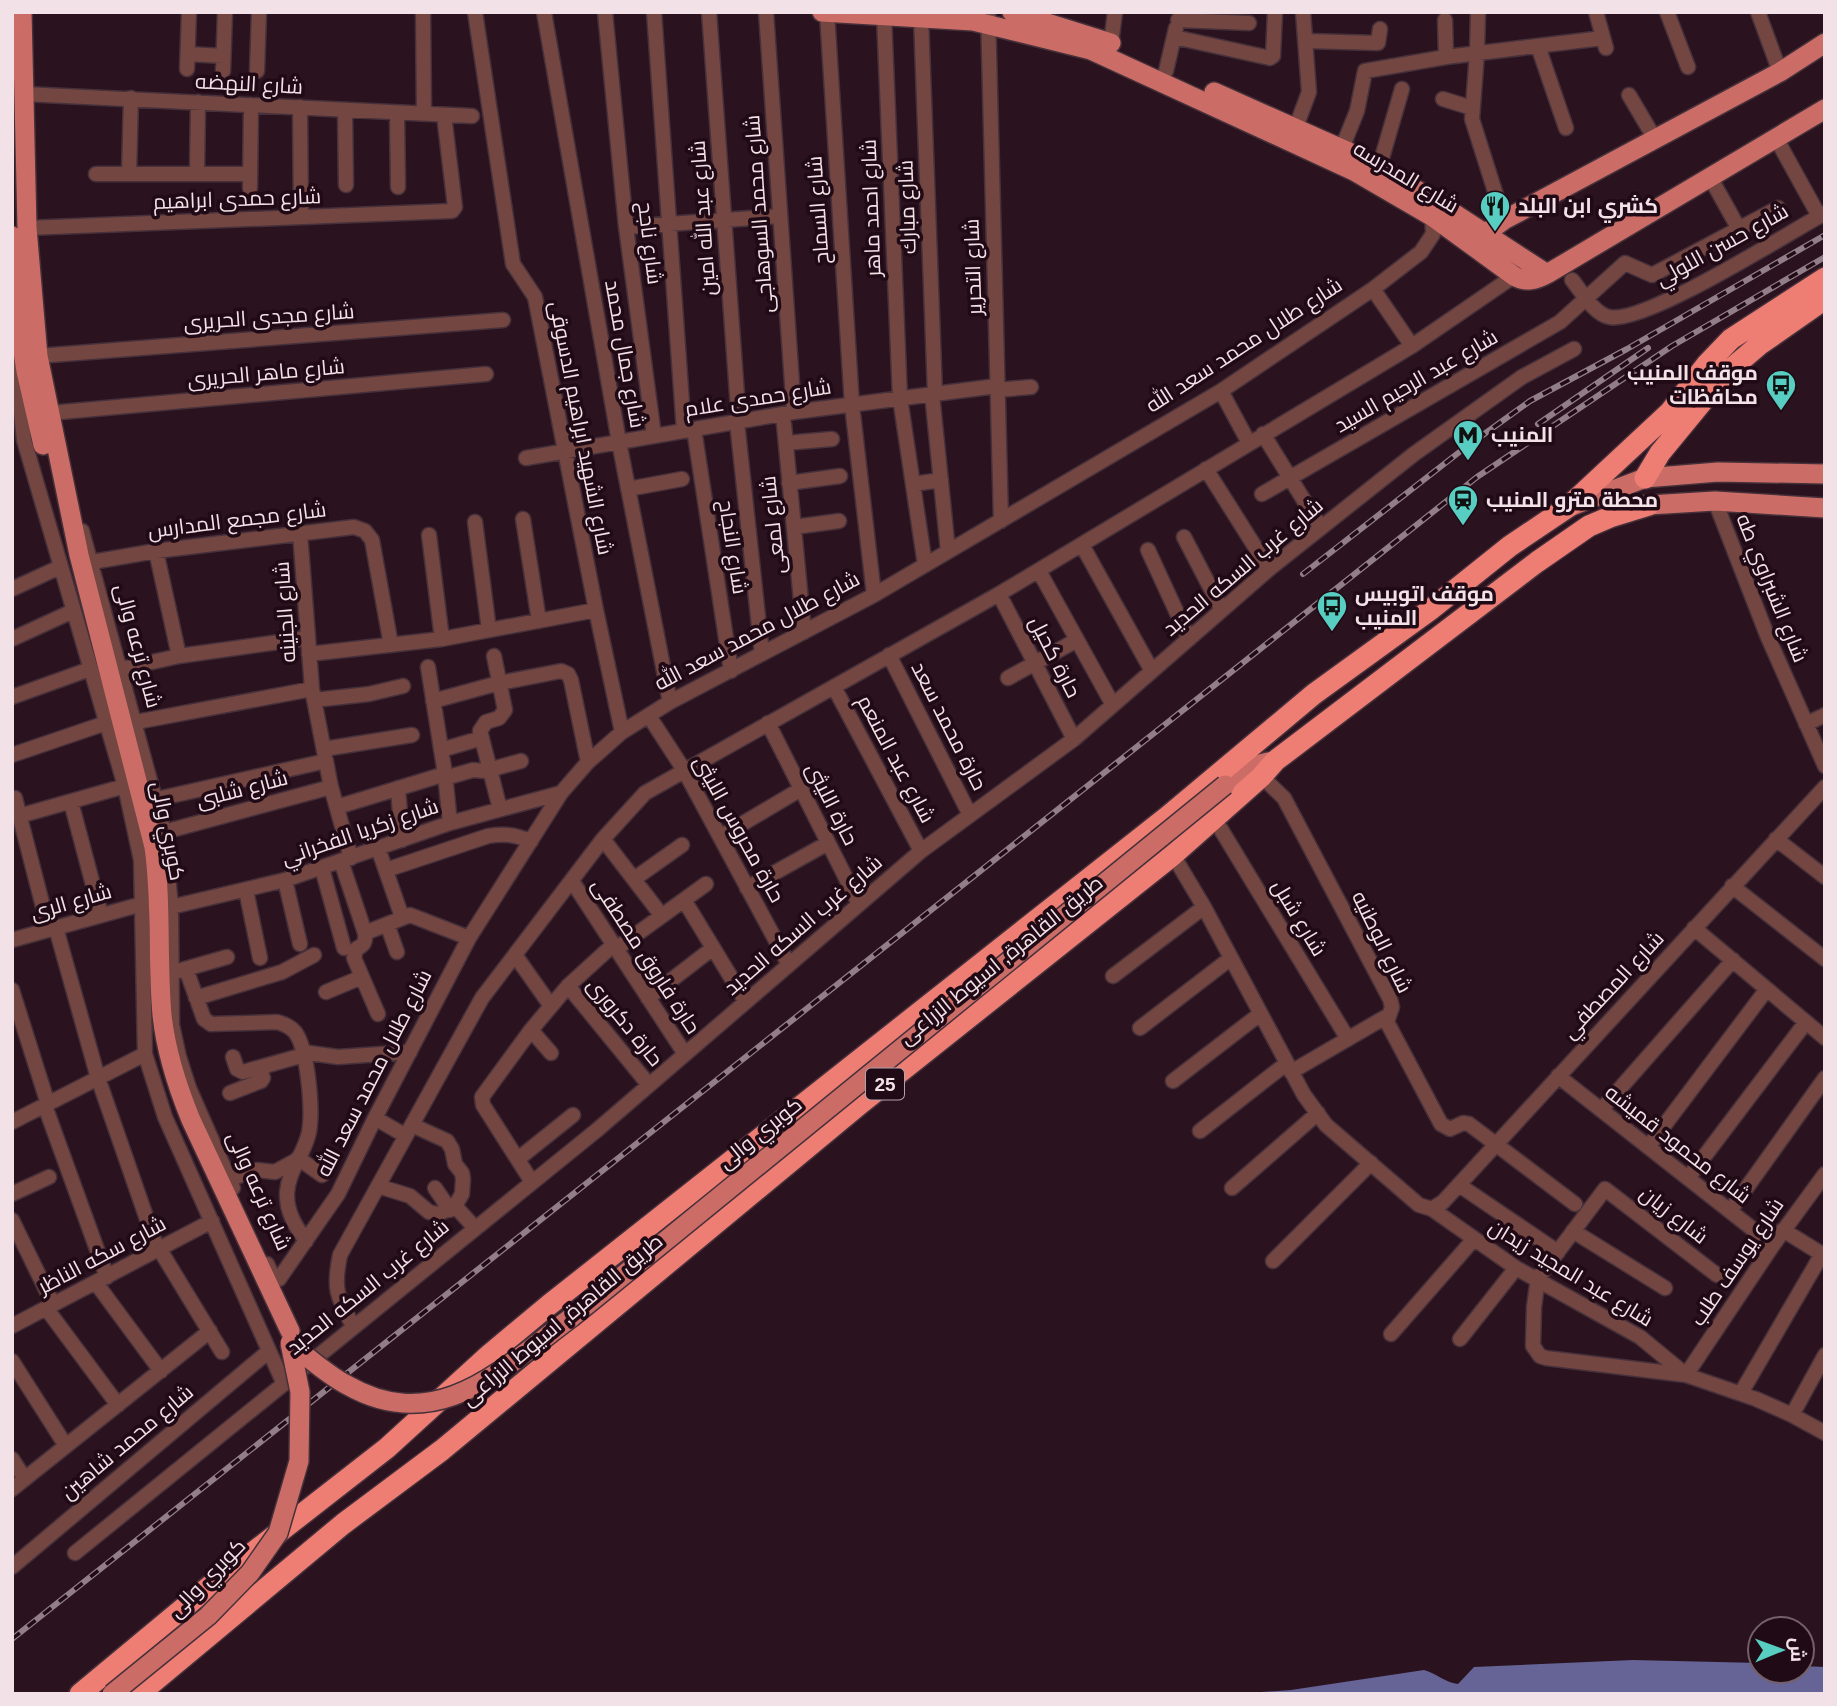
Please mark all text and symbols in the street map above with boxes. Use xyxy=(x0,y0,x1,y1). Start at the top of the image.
street label: شارع النهضه xyxy=(194,69,304,101)
street label: شارع محمد السوهاجى xyxy=(740,114,780,314)
street label: شارع المدرسه xyxy=(1348,136,1463,219)
street label: شارع عبد الله امين xyxy=(684,139,722,297)
street label: شارع احمد ماهر xyxy=(857,139,887,278)
street label: شارع السماح xyxy=(802,155,836,265)
street label: شارع مبارك xyxy=(893,159,923,255)
street label: شارع حمدى ابراهيم xyxy=(153,184,322,216)
restaurant icon: كشري ابن البلد xyxy=(1478,189,1512,233)
place label: كشري ابن البلد xyxy=(1518,194,1658,223)
street label: شارع حسن اللولي xyxy=(1652,199,1794,295)
street label: شارع ناجح xyxy=(631,200,667,286)
street label: شارع التحرير xyxy=(959,218,989,317)
street label: شارع طلال محمد سعد الله xyxy=(1140,271,1348,419)
street label: شارع جمال محمد xyxy=(598,278,650,430)
street label: شارع مجدى الحريرى xyxy=(183,299,355,337)
street label: شارع الشهيد ابراهيم الدسوقى xyxy=(543,299,617,557)
street label: شارع عبد الرحيم السيد xyxy=(1330,325,1503,439)
street label: شارع ماهر الحريرى xyxy=(186,354,346,394)
place label: موقف المنيب محافظات xyxy=(1627,361,1758,408)
bus stop icon: موقف المنيب محافظات xyxy=(1764,368,1798,412)
street label: شارع حمدى علام xyxy=(683,375,833,423)
metro station icon: المنيب xyxy=(1451,418,1485,462)
place label: المنيب xyxy=(1491,423,1553,447)
street label: شارع لمعى xyxy=(756,475,792,575)
station icon: محطة مترو المنيب xyxy=(1446,483,1480,527)
place label: محطة مترو المنيب xyxy=(1486,488,1658,513)
street label: شارع غرب السكه الحديد xyxy=(1158,493,1329,642)
street label: شارع مجمع المدارس xyxy=(147,497,328,545)
street label: شارع النجاح xyxy=(712,498,752,596)
street label: شارع الشبراوي طه xyxy=(1728,510,1813,667)
street label: شارع الجنينه xyxy=(269,561,302,663)
street label: شارع طلال محمد سعد الله xyxy=(649,565,865,697)
street label: شارع ترعه والى xyxy=(108,581,166,711)
place label: موقف اتوبيس المنيب xyxy=(1355,582,1494,630)
bus stop icon: موقف اتوبيس المنيب xyxy=(1315,589,1349,633)
street label: حارة كحيل xyxy=(1023,612,1086,702)
street label: حارة محمد سعد xyxy=(906,658,992,794)
street label: شارع عبد المنعم xyxy=(851,691,940,828)
street label: حارة محروس الليثى xyxy=(688,751,789,907)
street label: حارة الليثى xyxy=(800,759,863,849)
street label: شارع شلبى xyxy=(194,765,291,815)
street label: كوبري والى xyxy=(143,779,189,883)
street label: شارع زكريا الفخراني xyxy=(278,794,443,874)
street label: شارع غرب السكه الحديد xyxy=(719,850,888,1002)
street label: طريق القاهرة, اسيوط الزراعى xyxy=(894,870,1108,1050)
street label: حارة فاروق مصطفى xyxy=(586,874,705,1039)
street label: شارع شبل xyxy=(1265,876,1331,962)
street label: شارع الرى xyxy=(28,879,115,927)
street label: شارع الوطنيه xyxy=(1345,887,1417,998)
street label: شارع المصطفي xyxy=(1557,926,1672,1046)
street label: شارع طلال محمد سعد الله xyxy=(310,965,438,1181)
street label: حارة دكرورى xyxy=(581,973,668,1072)
road number: 25 xyxy=(866,1068,904,1100)
street label: شارع محمود قميشه xyxy=(1599,1080,1756,1210)
street label: كوبري والى xyxy=(713,1092,809,1177)
street label: شارع ترعه والى xyxy=(220,1128,296,1255)
street label: شارع زيان xyxy=(1634,1181,1713,1251)
street label: شارع يوسف طلب xyxy=(1685,1194,1790,1332)
street label: شارع سكه الناظر xyxy=(33,1211,171,1301)
street label: شارع غرب السكه الحديد xyxy=(282,1214,455,1361)
street label: شارع عبد المجيد زيدان xyxy=(1483,1214,1657,1333)
street label: طريق القاهرة, اسيوط الزراعى xyxy=(457,1229,668,1412)
street label: شارع محمد شاهين xyxy=(56,1380,199,1506)
street label: كوبري والى xyxy=(164,1534,253,1625)
north arrow xyxy=(1746,1615,1816,1685)
text: ش xyxy=(1786,1637,1808,1662)

